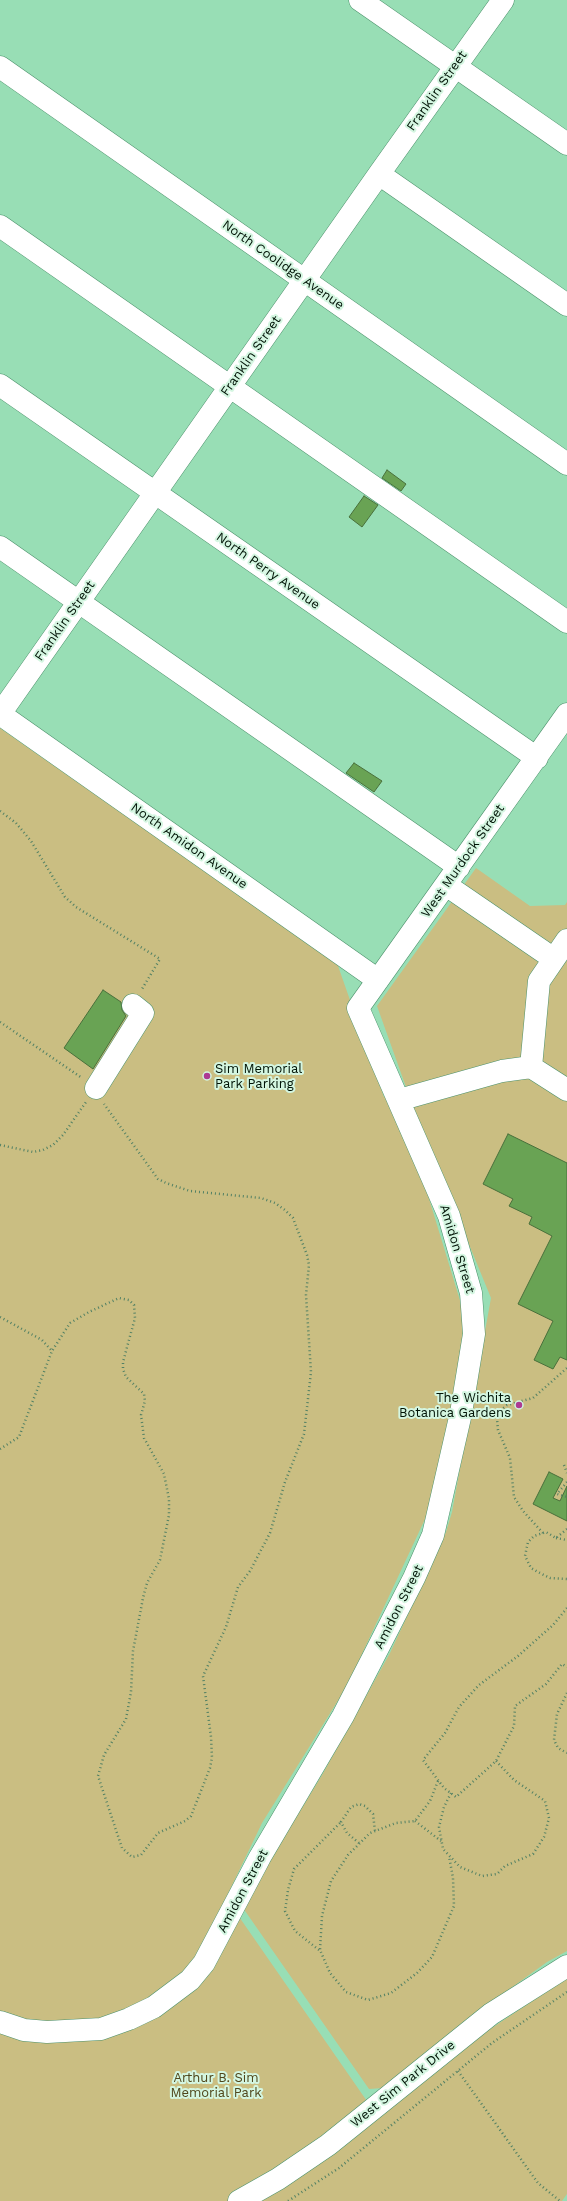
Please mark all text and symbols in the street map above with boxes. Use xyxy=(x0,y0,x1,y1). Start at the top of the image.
street label: Franklin Street xyxy=(404,48,470,134)
street label: North Coolidge Avenue xyxy=(219,217,347,313)
street label: Franklin Street xyxy=(218,313,284,399)
street label: North Perry Avenue xyxy=(213,529,323,613)
street label: Franklin Street xyxy=(32,578,98,664)
street label: North Amidon Avenue xyxy=(128,800,250,892)
street label: West Murdock Street xyxy=(418,801,508,921)
place label: Sim Memorial Park Parking xyxy=(215,1061,302,1092)
marker: Sim Memorial Park Parking xyxy=(202,1071,212,1081)
street label: Amidon Street xyxy=(436,1203,478,1295)
place label: The Wichita Botanica Gardens xyxy=(399,1390,511,1421)
marker: The Wichita Botanica Gardens xyxy=(514,1400,524,1410)
street label: Amidon Street xyxy=(371,1562,427,1652)
street label: Amidon Street xyxy=(215,1847,271,1935)
street label: West Sim Park Drive xyxy=(348,2037,458,2131)
park label: Arthur B. Sim Memorial Park xyxy=(170,2070,262,2101)

